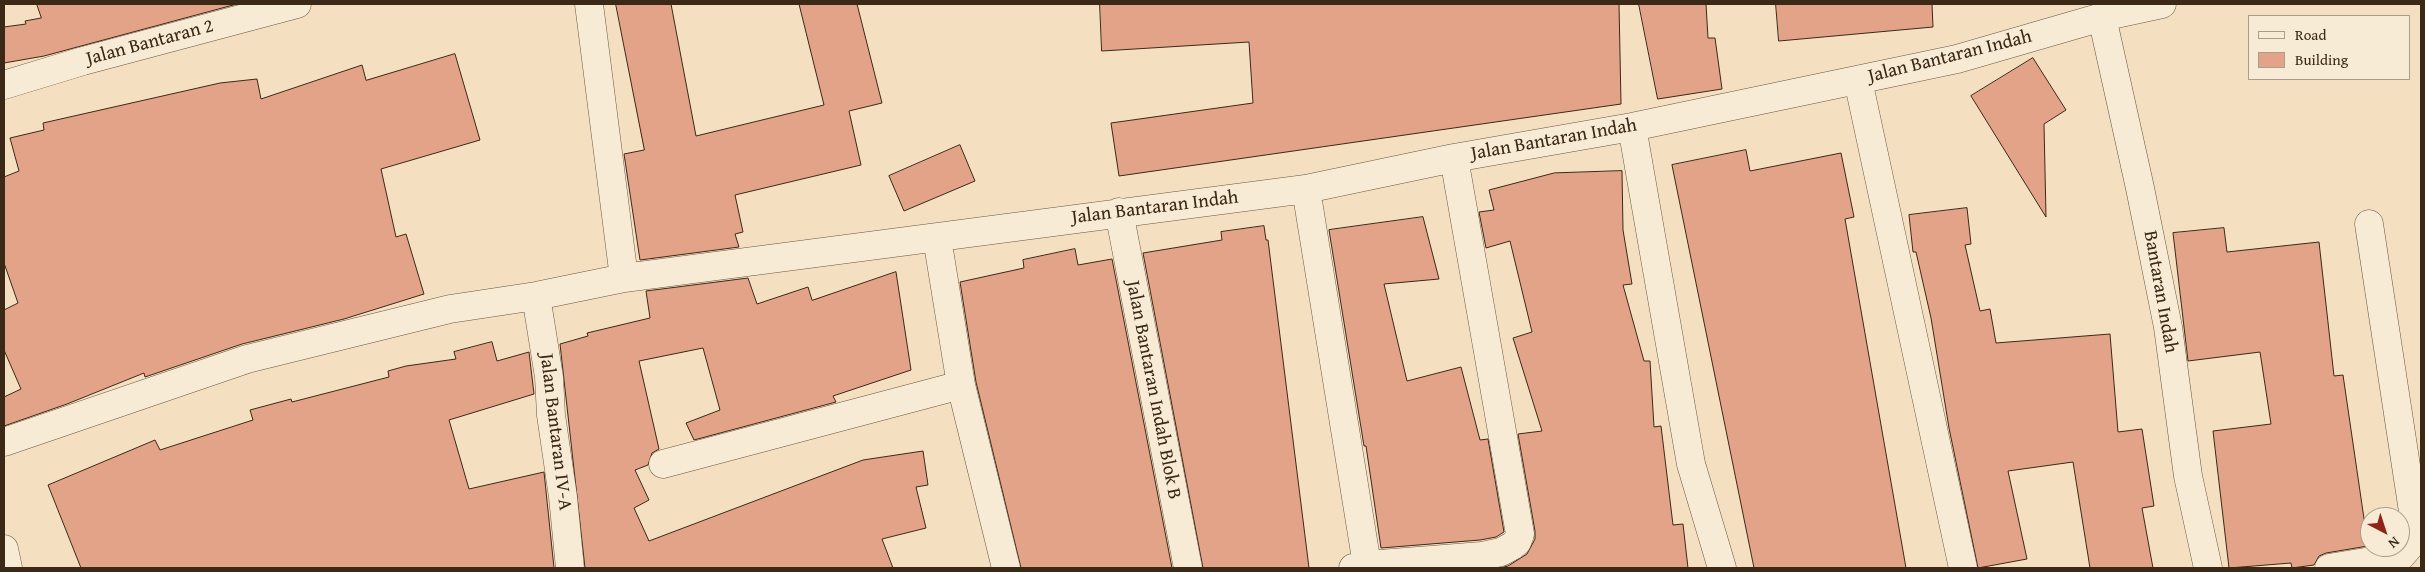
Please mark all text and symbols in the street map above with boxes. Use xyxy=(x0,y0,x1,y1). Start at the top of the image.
street label: Jalan Bantaran 2 xyxy=(84,15,216,71)
legend xyxy=(2248,15,2410,80)
text: Road xyxy=(2295,24,2326,45)
street label: Jalan Bantaran Indah xyxy=(1866,26,2034,88)
text: Building xyxy=(2295,49,2348,70)
street label: Jalan Bantaran Indah xyxy=(1469,114,1639,166)
street label: Jalan Bantaran Indah xyxy=(1070,186,1240,230)
street label: Bantaran Indah xyxy=(2138,229,2182,355)
street label: Jalan Bantaran Indah Blok B xyxy=(1121,279,1185,501)
street label: Jalan Bantaran IV-A xyxy=(534,352,576,512)
north arrow xyxy=(2360,507,2410,557)
text: N xyxy=(2384,532,2404,553)

